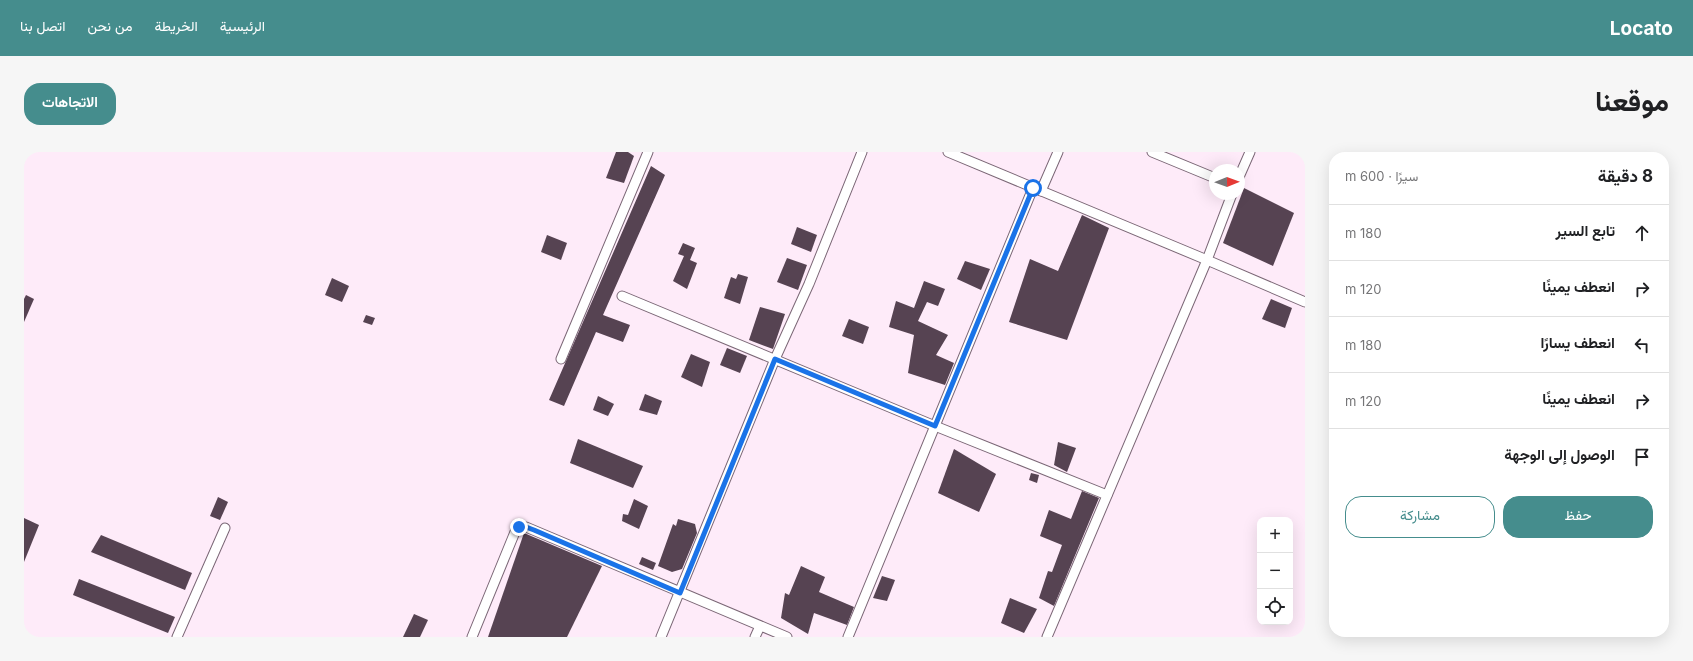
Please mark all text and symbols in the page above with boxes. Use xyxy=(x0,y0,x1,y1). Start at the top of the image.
text: اتصل بنا xyxy=(20,17,65,34)
text: من نحن xyxy=(87,17,133,34)
text: الخريطة xyxy=(155,17,198,34)
text: الرئيسية xyxy=(220,17,265,34)
text: Locato xyxy=(1610,17,1673,40)
button: الاتجاهات xyxy=(24,83,116,125)
text: موقعنا xyxy=(1595,84,1669,118)
north arrow xyxy=(1209,164,1245,200)
text: 8 دقيقة xyxy=(1598,166,1653,186)
text: سيرًا · 600 m xyxy=(1345,168,1418,184)
route start xyxy=(1024,179,1042,197)
text: تابع السير xyxy=(1556,221,1615,240)
icon: ahead xyxy=(1631,222,1653,244)
text: 180 m xyxy=(1345,225,1382,241)
text: انعطف يمينًا xyxy=(1542,277,1615,296)
icon: right xyxy=(1631,278,1653,300)
text: 120 m xyxy=(1345,281,1381,297)
text: انعطف يسارًا xyxy=(1540,333,1615,352)
icon: left xyxy=(1631,334,1653,356)
text: 180 m xyxy=(1345,337,1382,353)
text: انعطف يمينًا xyxy=(1542,389,1615,408)
icon: right xyxy=(1631,390,1653,412)
text: 120 m xyxy=(1345,393,1381,409)
text: الوصول إلى الوجهة xyxy=(1504,445,1615,464)
icon: arrive xyxy=(1631,446,1653,468)
button: مشاركة xyxy=(1345,496,1495,538)
button: حفظ xyxy=(1503,496,1653,538)
map controls xyxy=(1257,517,1293,625)
button: + xyxy=(1257,517,1293,553)
route end xyxy=(510,518,528,536)
button: − xyxy=(1257,553,1293,589)
button: locate xyxy=(1257,589,1293,625)

